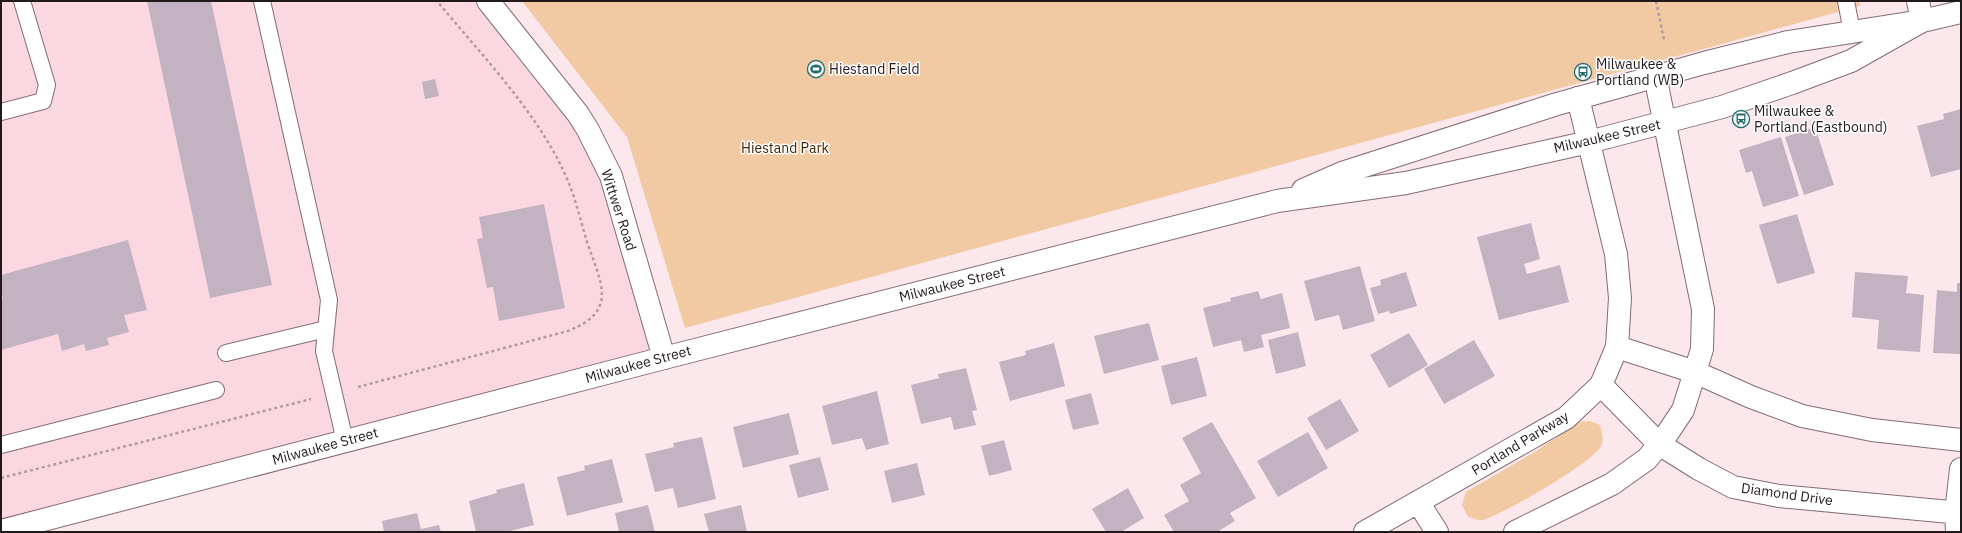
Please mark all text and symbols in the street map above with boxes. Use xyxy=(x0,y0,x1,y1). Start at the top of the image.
place label: Milwaukee & Portland (WB) xyxy=(1596,55,1684,89)
sports icon: Hiestand Field xyxy=(806,59,826,79)
place label: Hiestand Field xyxy=(829,60,920,78)
bus stop icon: Milwaukee & Portland (WB) xyxy=(1573,62,1593,82)
place label: Milwaukee & Portland (Eastbound) xyxy=(1754,102,1887,136)
bus stop icon: Milwaukee & Portland (Eastbound) xyxy=(1731,109,1751,129)
street label: Milwaukee Street xyxy=(1552,115,1662,157)
park label: Hiestand Park xyxy=(741,139,830,157)
street label: Wittwer Road xyxy=(597,167,641,253)
street label: Milwaukee Street xyxy=(897,262,1007,306)
street label: Milwaukee Street xyxy=(583,341,693,387)
street label: Portland Parkway xyxy=(1468,407,1572,479)
street label: Milwaukee Street xyxy=(270,423,380,469)
street label: Diamond Drive xyxy=(1740,479,1834,509)

